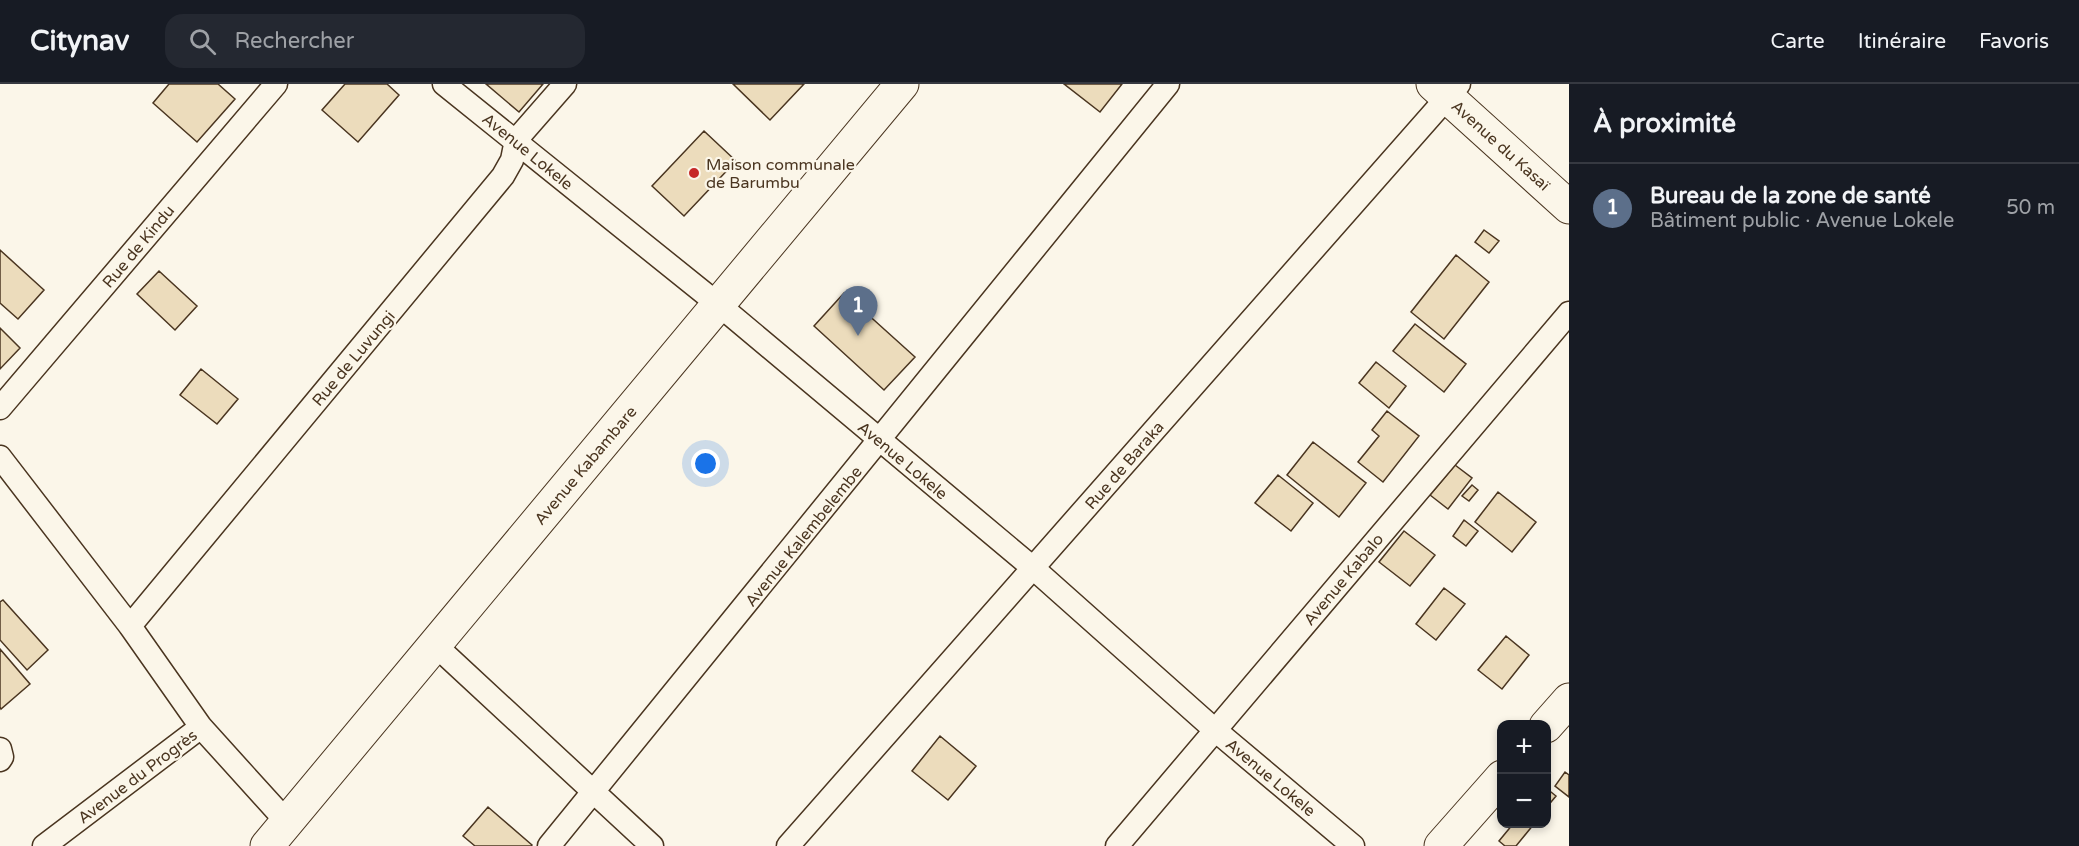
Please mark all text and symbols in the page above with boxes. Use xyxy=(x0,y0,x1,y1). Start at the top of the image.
search box xyxy=(165,14,585,68)
text: Citynav xyxy=(30,24,129,58)
icon: search xyxy=(186,25,219,58)
text: Rechercher xyxy=(234,28,354,54)
text: Carte xyxy=(1771,29,1825,54)
text: Itinéraire xyxy=(1858,29,1946,54)
text: Favoris xyxy=(1979,29,2049,54)
street label: Avenue du Kasaï xyxy=(1447,96,1555,196)
text: À proximité xyxy=(1593,108,1736,139)
street label: Avenue Lokele xyxy=(478,109,577,194)
place label: Maison communale de Barumbu xyxy=(706,155,855,193)
marker: Maison communale de Barumbu xyxy=(687,166,701,180)
text: Bureau de la zone de santé xyxy=(1650,183,1931,209)
text: 1 xyxy=(1606,196,1619,220)
text: 50 m xyxy=(2006,196,2055,220)
street label: Rue de Kindu xyxy=(98,201,179,292)
text: Bâtiment public · Avenue Lokele xyxy=(1650,209,1954,233)
pin: 1 xyxy=(838,286,878,336)
street label: Rue de Luvungi xyxy=(308,307,400,411)
street label: Avenue Kabambare xyxy=(530,402,641,529)
street label: Avenue Lokele xyxy=(853,417,951,504)
street label: Rue de Baraka xyxy=(1081,417,1169,514)
your location xyxy=(691,449,720,478)
street label: Avenue Kalembelembe xyxy=(741,462,867,611)
street label: Avenue Kabalo xyxy=(1299,530,1388,630)
map controls xyxy=(1497,720,1551,828)
button: + xyxy=(1497,720,1551,774)
street label: Avenue du Progrès xyxy=(74,725,201,828)
street label: Avenue Lokele xyxy=(1221,734,1319,821)
button: − xyxy=(1497,774,1551,828)

